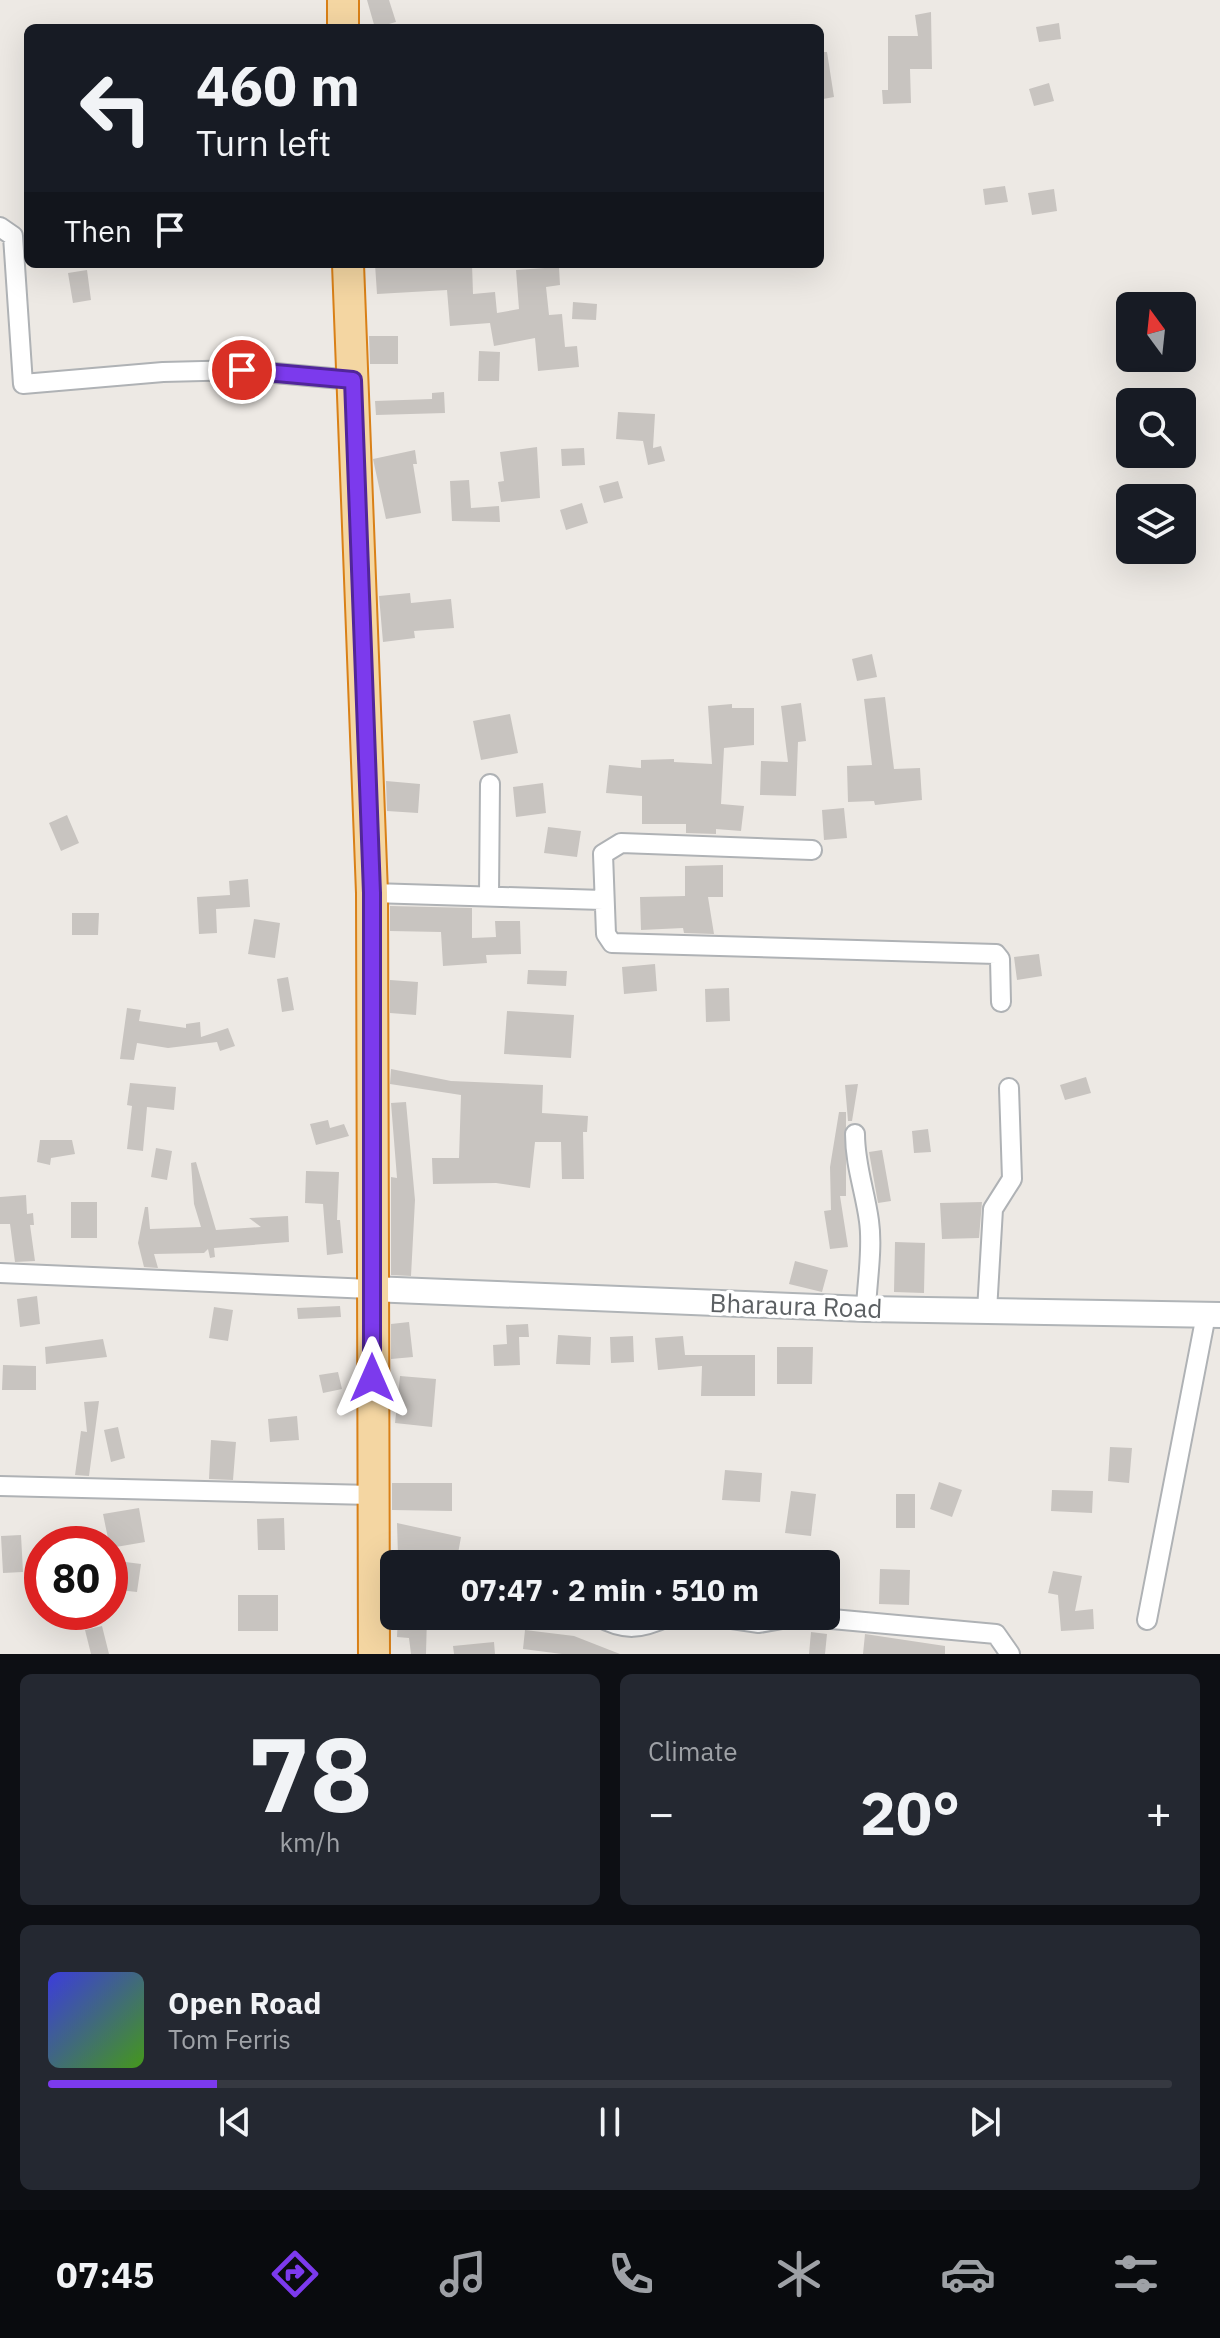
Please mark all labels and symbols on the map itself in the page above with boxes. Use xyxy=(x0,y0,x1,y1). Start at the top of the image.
north arrow xyxy=(1116,292,1196,372)
pin xyxy=(208,336,276,404)
street label: Bharaura Road xyxy=(709,1285,883,1325)
position arrow xyxy=(330,1336,414,1420)
speed limit sign: 80 xyxy=(24,1526,128,1630)

